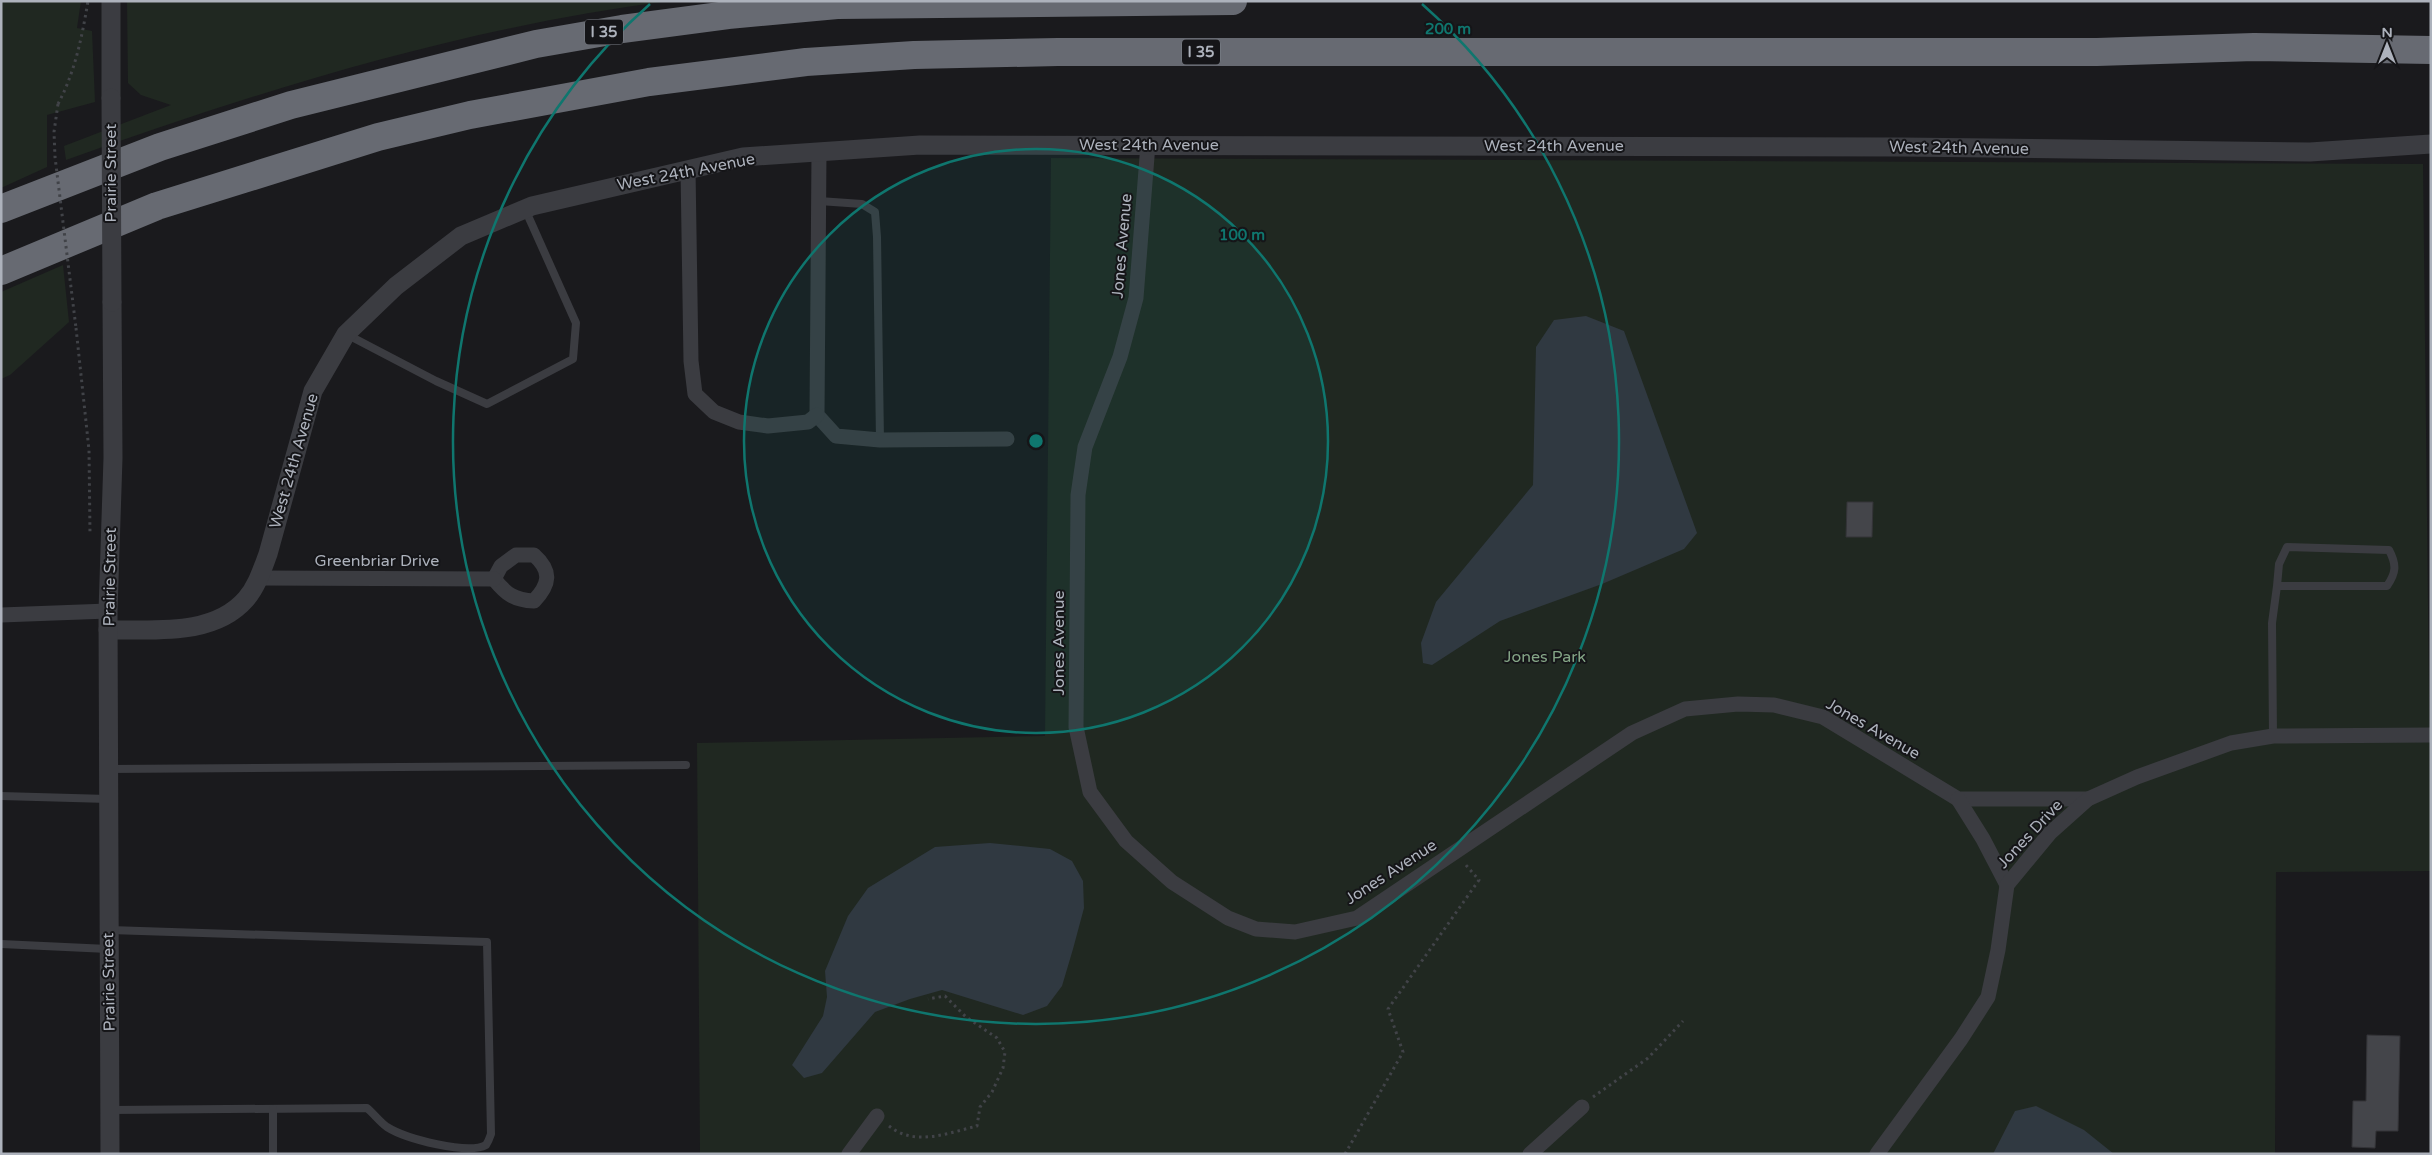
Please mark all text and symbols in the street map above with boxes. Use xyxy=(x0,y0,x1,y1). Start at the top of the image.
road number: I 35 xyxy=(585,20,623,44)
text: 200 m xyxy=(1425,20,1471,38)
north arrow xyxy=(2362,20,2412,70)
text: N xyxy=(2381,24,2393,41)
road number: I 35 xyxy=(1182,40,1220,64)
street label: Prairie Street xyxy=(101,124,121,222)
street label: West 24th Avenue xyxy=(1079,135,1219,155)
street label: West 24th Avenue xyxy=(1484,136,1624,156)
street label: West 24th Avenue xyxy=(1889,137,2029,159)
street label: West 24th Avenue xyxy=(615,149,757,195)
street label: Jones Avenue xyxy=(1107,193,1137,299)
text: 100 m xyxy=(1219,226,1265,244)
street label: West 24th Avenue xyxy=(265,391,323,531)
centre of rings xyxy=(1027,432,1045,450)
street label: Prairie Street xyxy=(99,527,121,627)
street label: Greenbriar Drive xyxy=(315,551,439,571)
street label: Jones Avenue xyxy=(1049,590,1069,696)
park label: Jones Park xyxy=(1504,647,1586,667)
street label: Jones Avenue xyxy=(1822,694,1924,764)
street label: Jones Drive xyxy=(1993,795,2067,873)
street label: Jones Avenue xyxy=(1341,835,1441,909)
street label: Prairie Street xyxy=(98,932,120,1032)

